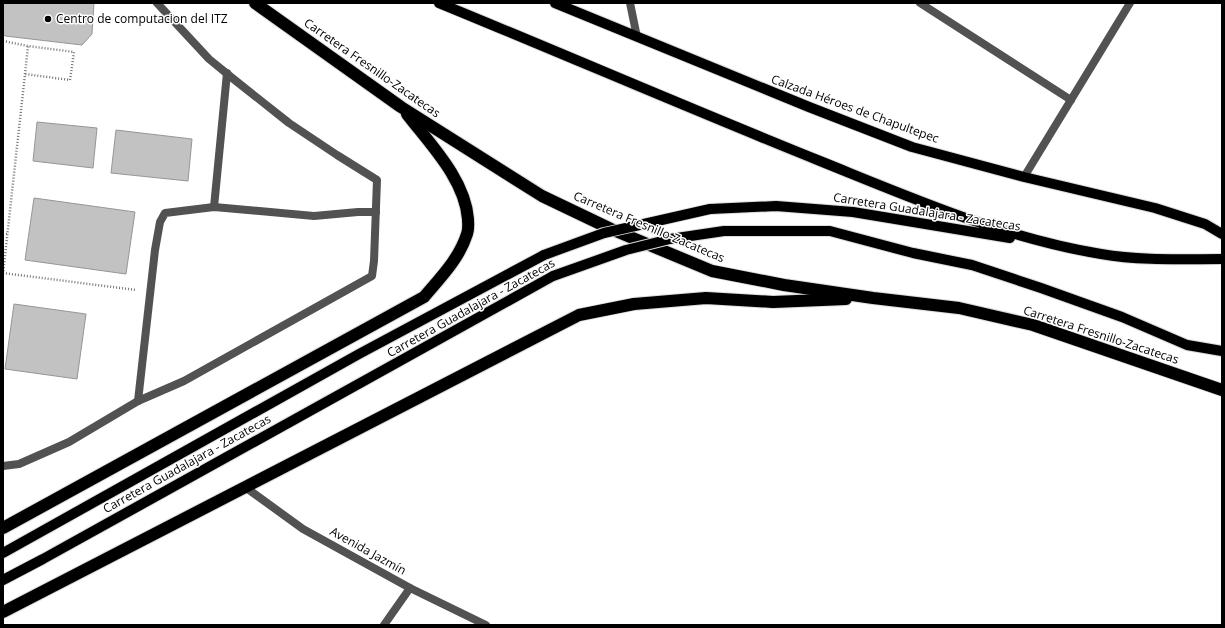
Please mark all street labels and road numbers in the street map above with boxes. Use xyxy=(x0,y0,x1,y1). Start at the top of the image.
street label: Carretera Fresnillo-Zacatecas xyxy=(301,14,444,121)
street label: Calzada Héroes de Chapultepec xyxy=(769,70,942,147)
street label: Carretera Fresnillo-Zacatecas xyxy=(571,187,728,266)
street label: Carretera Guadalajara - Zacatecas xyxy=(832,188,1022,235)
street label: Carretera Guadalajara - Zacatecas xyxy=(384,254,558,361)
street label: Carretera Fresnillo-Zacatecas xyxy=(1021,301,1181,368)
street label: Carretera Guadalajara - Zacatecas xyxy=(100,410,274,517)
street label: Avenida Jazmín xyxy=(327,523,409,579)

